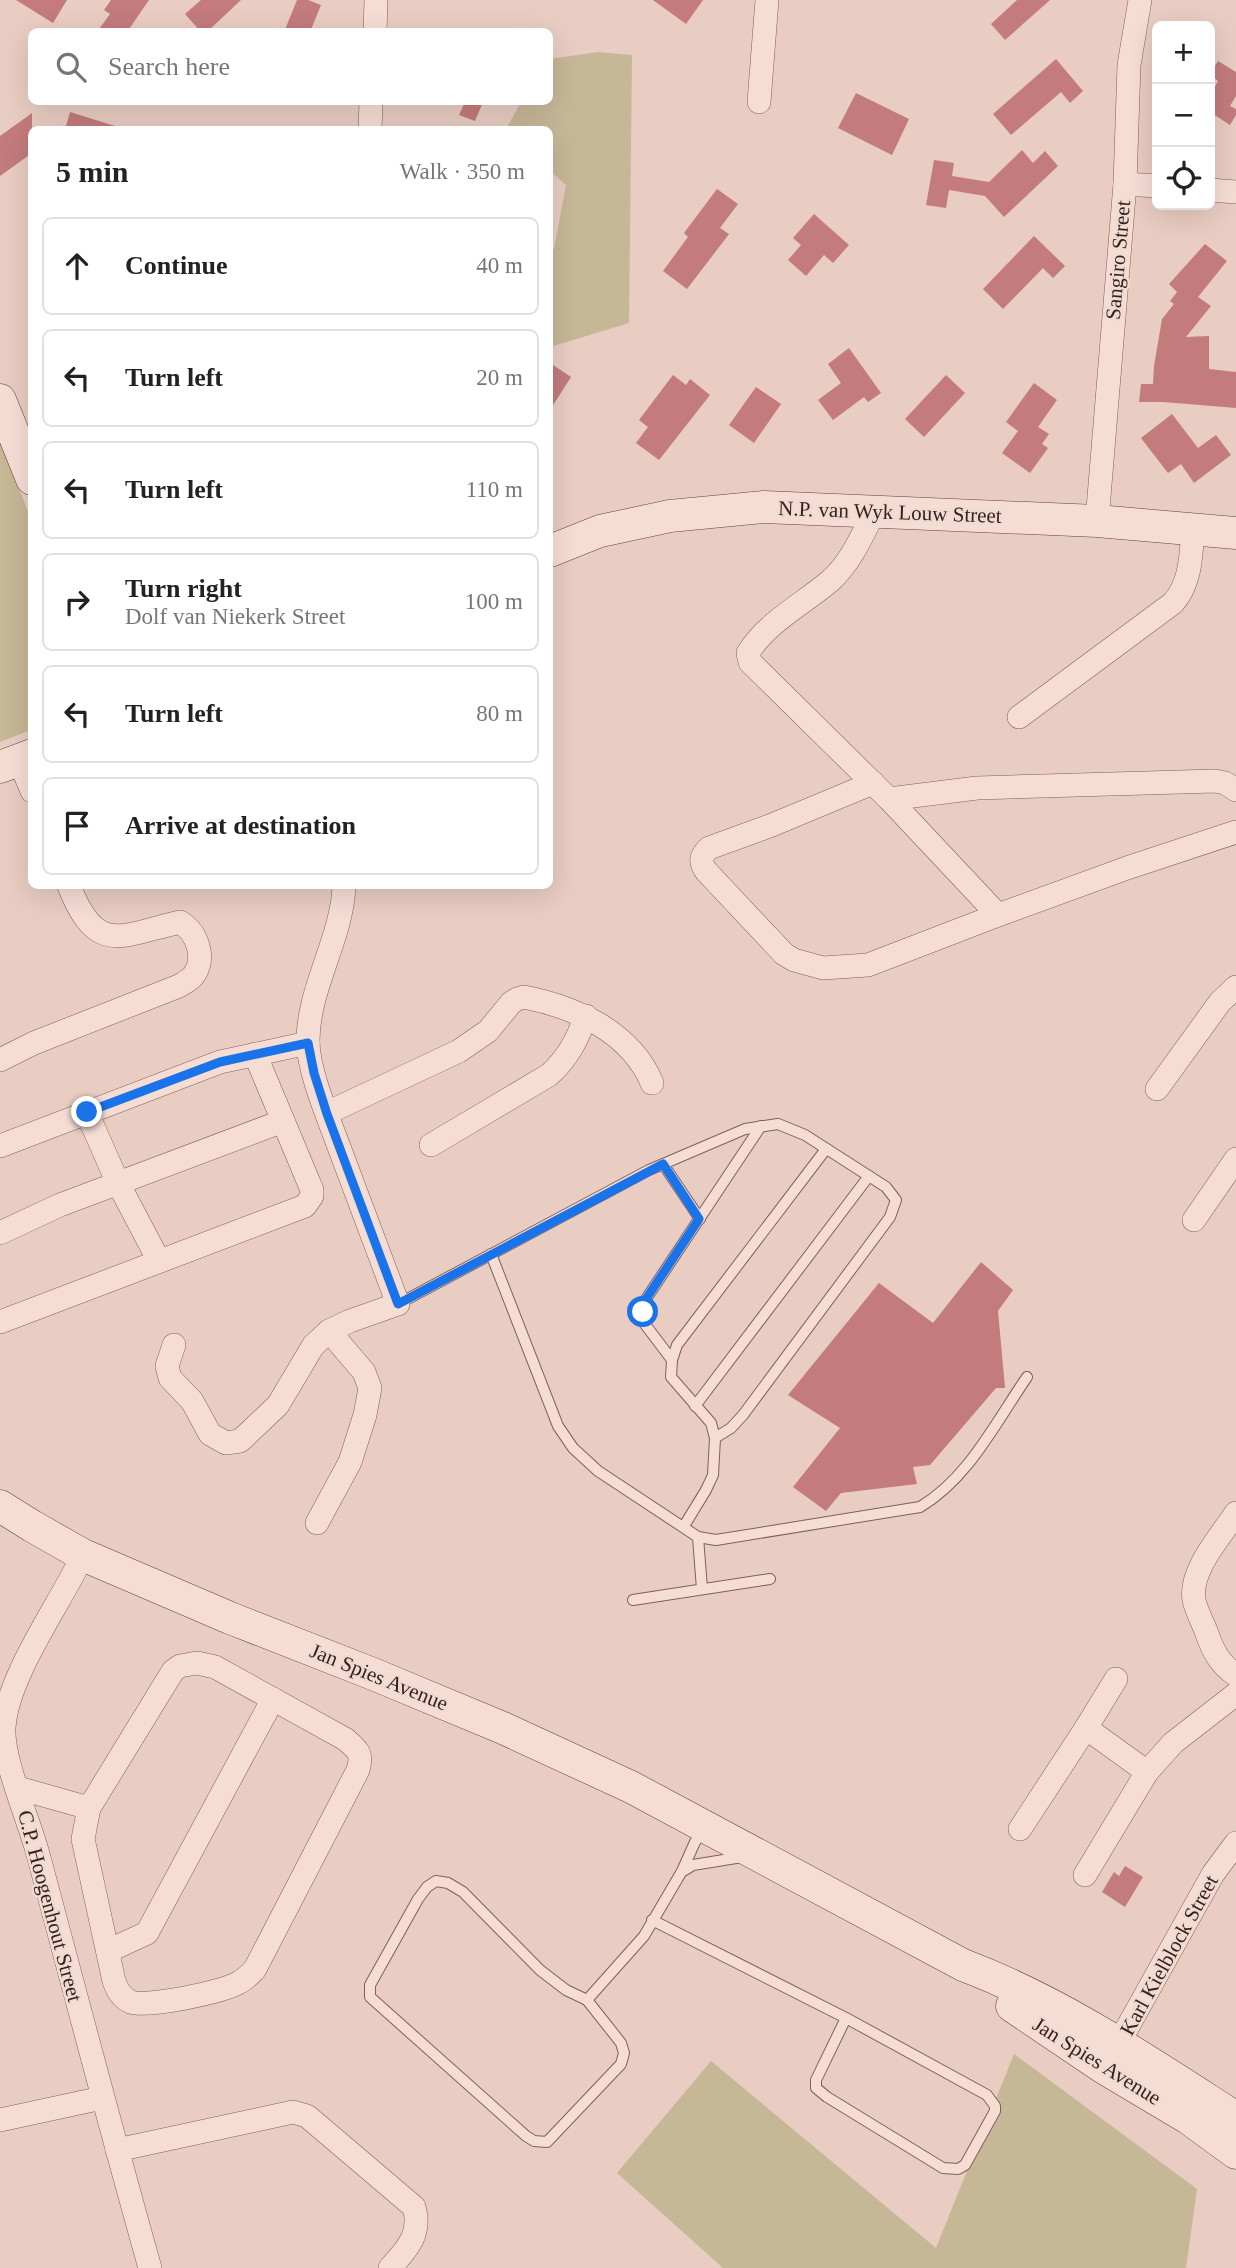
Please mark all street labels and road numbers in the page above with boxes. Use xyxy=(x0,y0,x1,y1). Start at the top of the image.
street label: Sangiro Street xyxy=(1101,199,1135,321)
street label: N.P. van Wyk Louw Street xyxy=(778,496,1002,528)
street label: Jan Spies Avenue xyxy=(307,1638,451,1716)
street label: C.P. Hoogenhout Street xyxy=(13,1808,87,2004)
street label: Karl Kielblock Street xyxy=(1115,1870,1223,2039)
street label: Jan Spies Avenue xyxy=(1028,2012,1166,2110)

